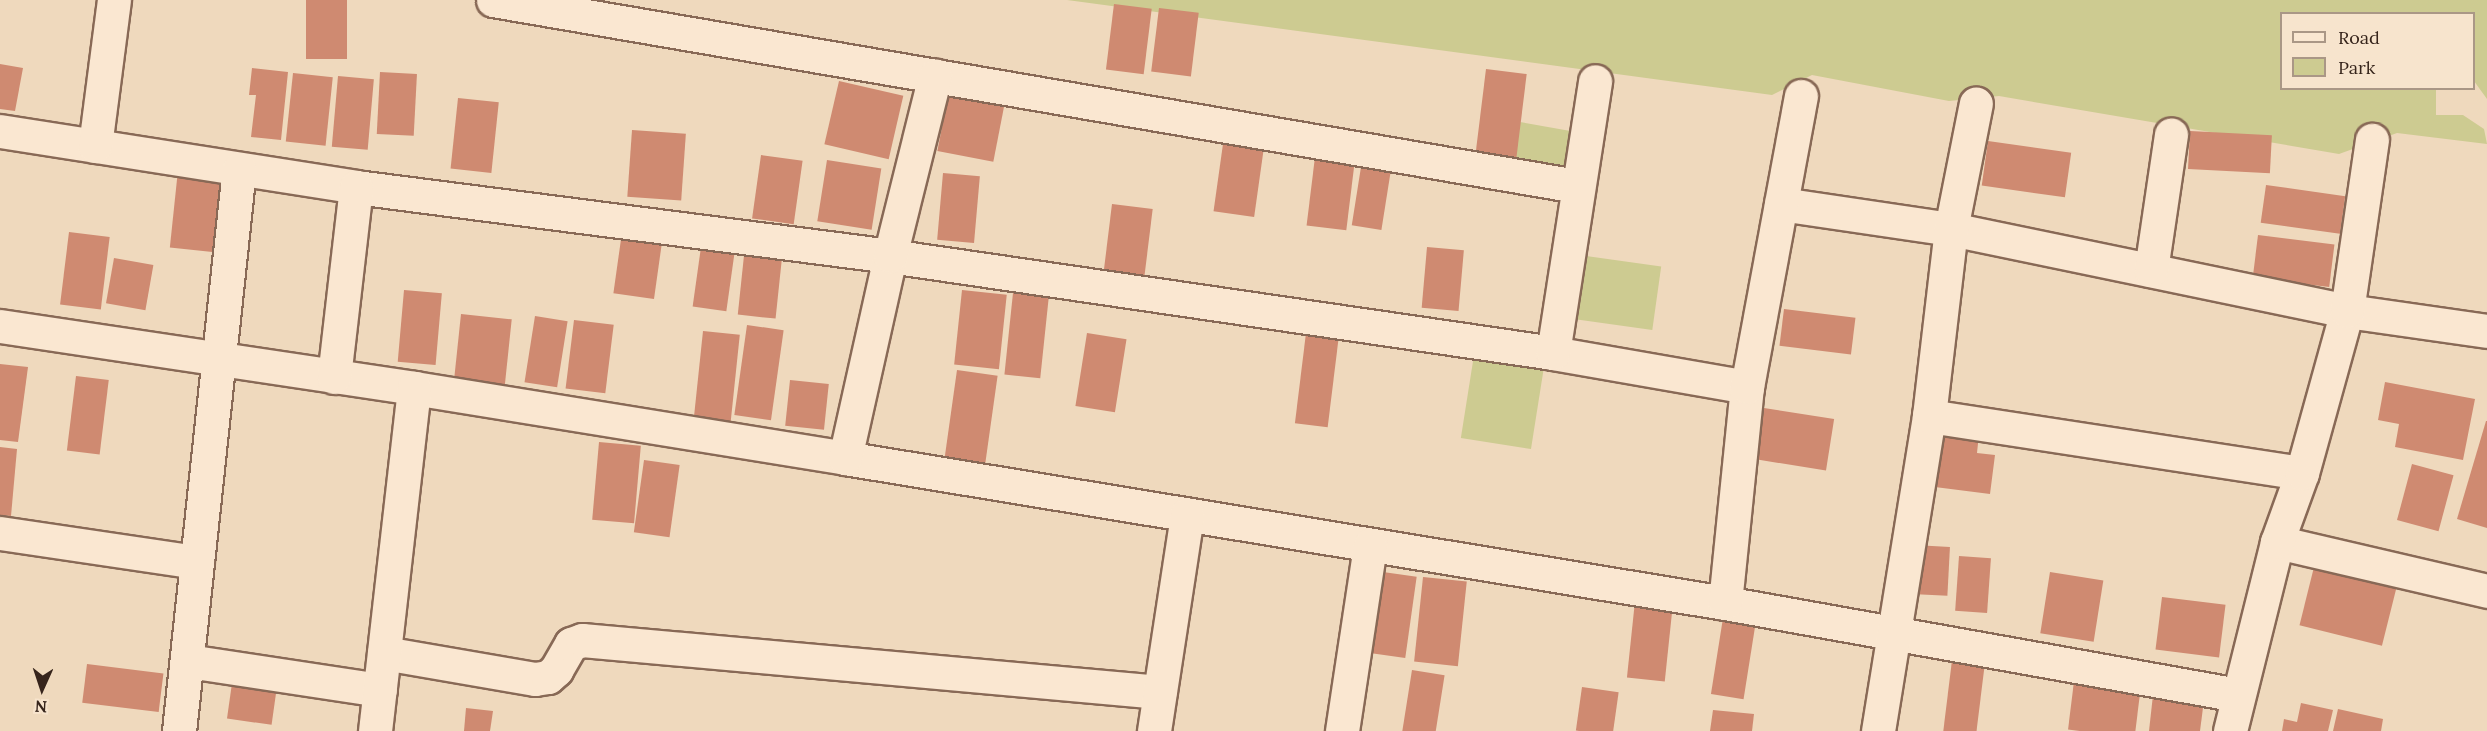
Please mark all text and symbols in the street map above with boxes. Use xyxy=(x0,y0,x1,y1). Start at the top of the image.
legend xyxy=(2280,12,2475,90)
text: Road xyxy=(2338,26,2380,49)
text: Park xyxy=(2338,56,2375,79)
north arrow xyxy=(12,659,72,719)
text: N xyxy=(34,697,48,717)

